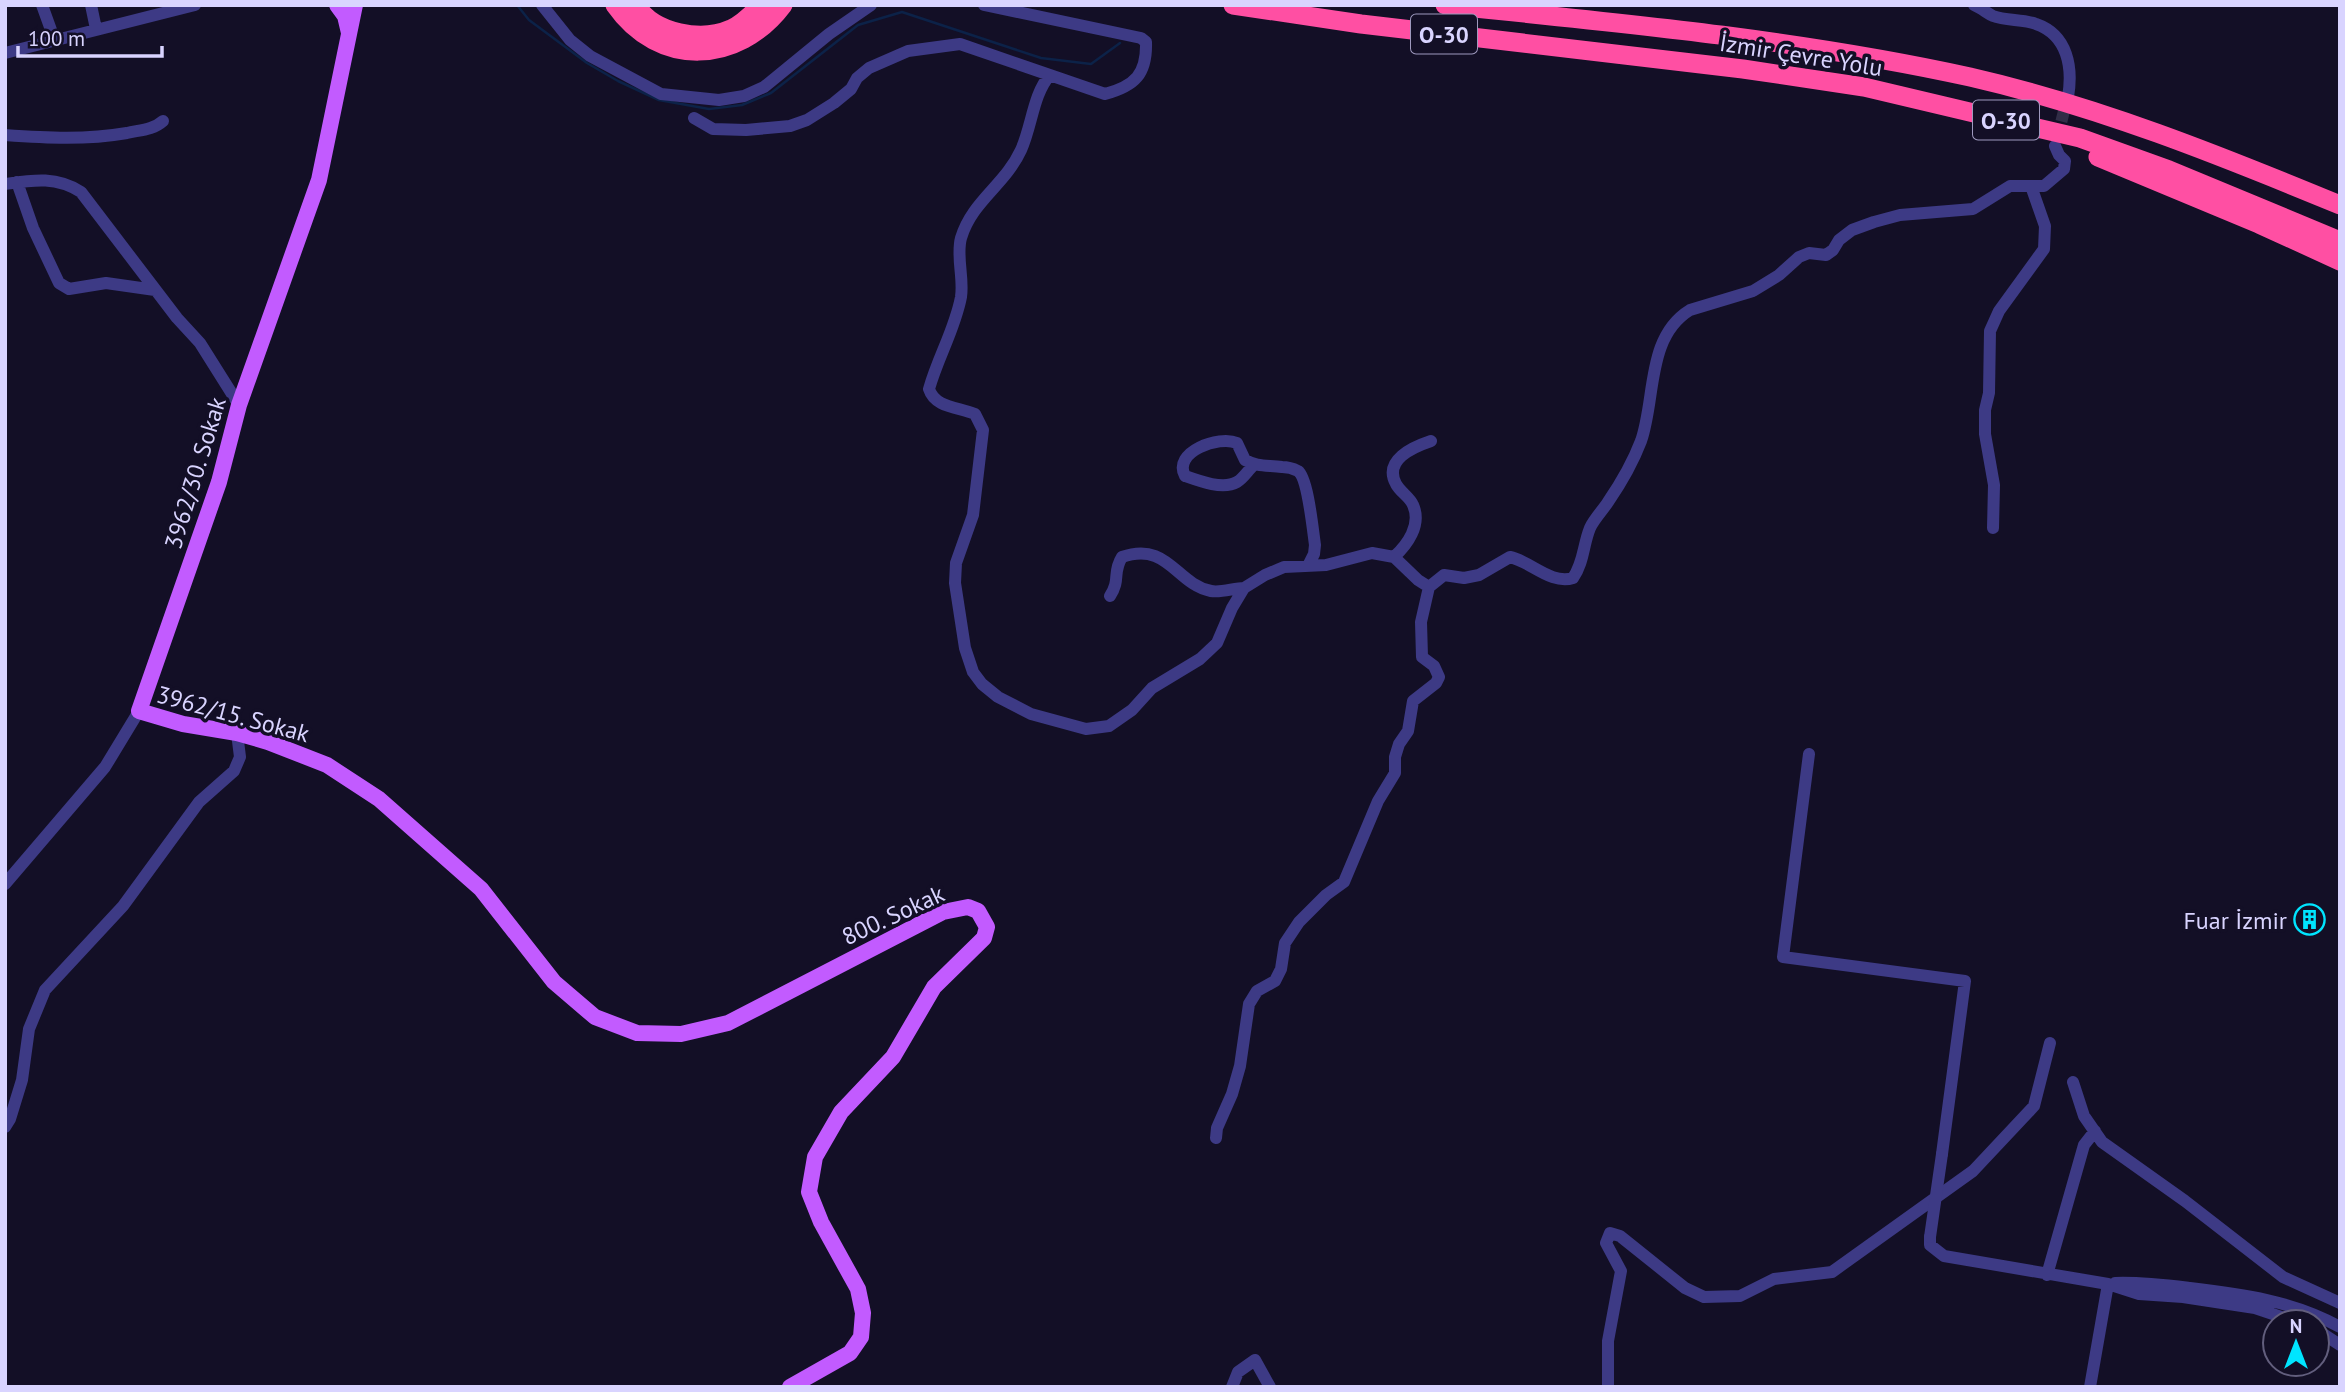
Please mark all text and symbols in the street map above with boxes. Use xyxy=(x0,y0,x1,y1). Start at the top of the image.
scale bar xyxy=(18,14,161,58)
road number: O-30 xyxy=(1411,14,1477,54)
text: 100 m xyxy=(28,25,85,52)
street label: İzmir Çevre Yolu xyxy=(1717,27,1885,83)
road number: O-30 xyxy=(1973,100,2039,140)
street label: 3962/30. Sokak xyxy=(157,393,233,553)
street label: 3962/15. Sokak xyxy=(153,679,313,749)
street label: 800. Sokak xyxy=(837,878,950,952)
building icon: Fuar İzmir xyxy=(2293,903,2327,937)
place label: Fuar İzmir xyxy=(2183,905,2287,936)
north arrow xyxy=(2261,1308,2331,1378)
text: N xyxy=(2290,1314,2302,1338)

